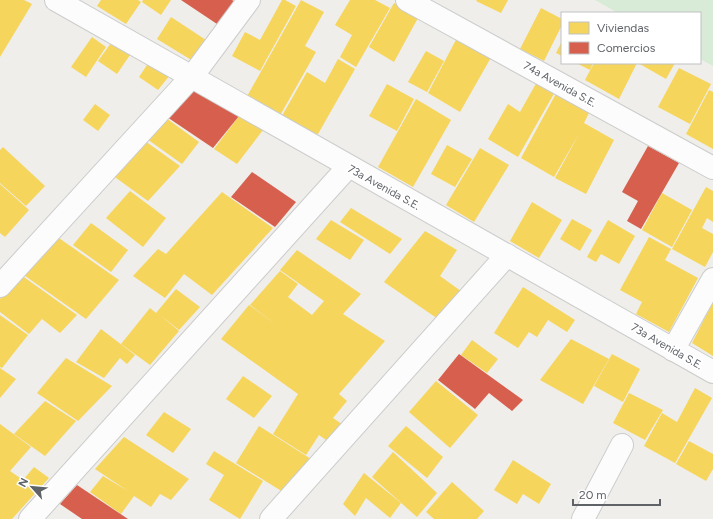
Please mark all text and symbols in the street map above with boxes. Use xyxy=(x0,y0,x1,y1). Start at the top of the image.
legend xyxy=(561,12,701,64)
text: Viviendas xyxy=(597,21,650,35)
text: Comercios xyxy=(597,41,656,55)
street label: 74a Avenida S.E. xyxy=(521,59,598,110)
street label: 73a Avenida S.E. xyxy=(345,162,422,213)
street label: 73a Avenida S.E. xyxy=(629,321,705,372)
north arrow xyxy=(12,467,52,507)
text: N xyxy=(16,476,31,489)
scale bar xyxy=(573,481,660,507)
text: 20 m xyxy=(579,488,607,502)

